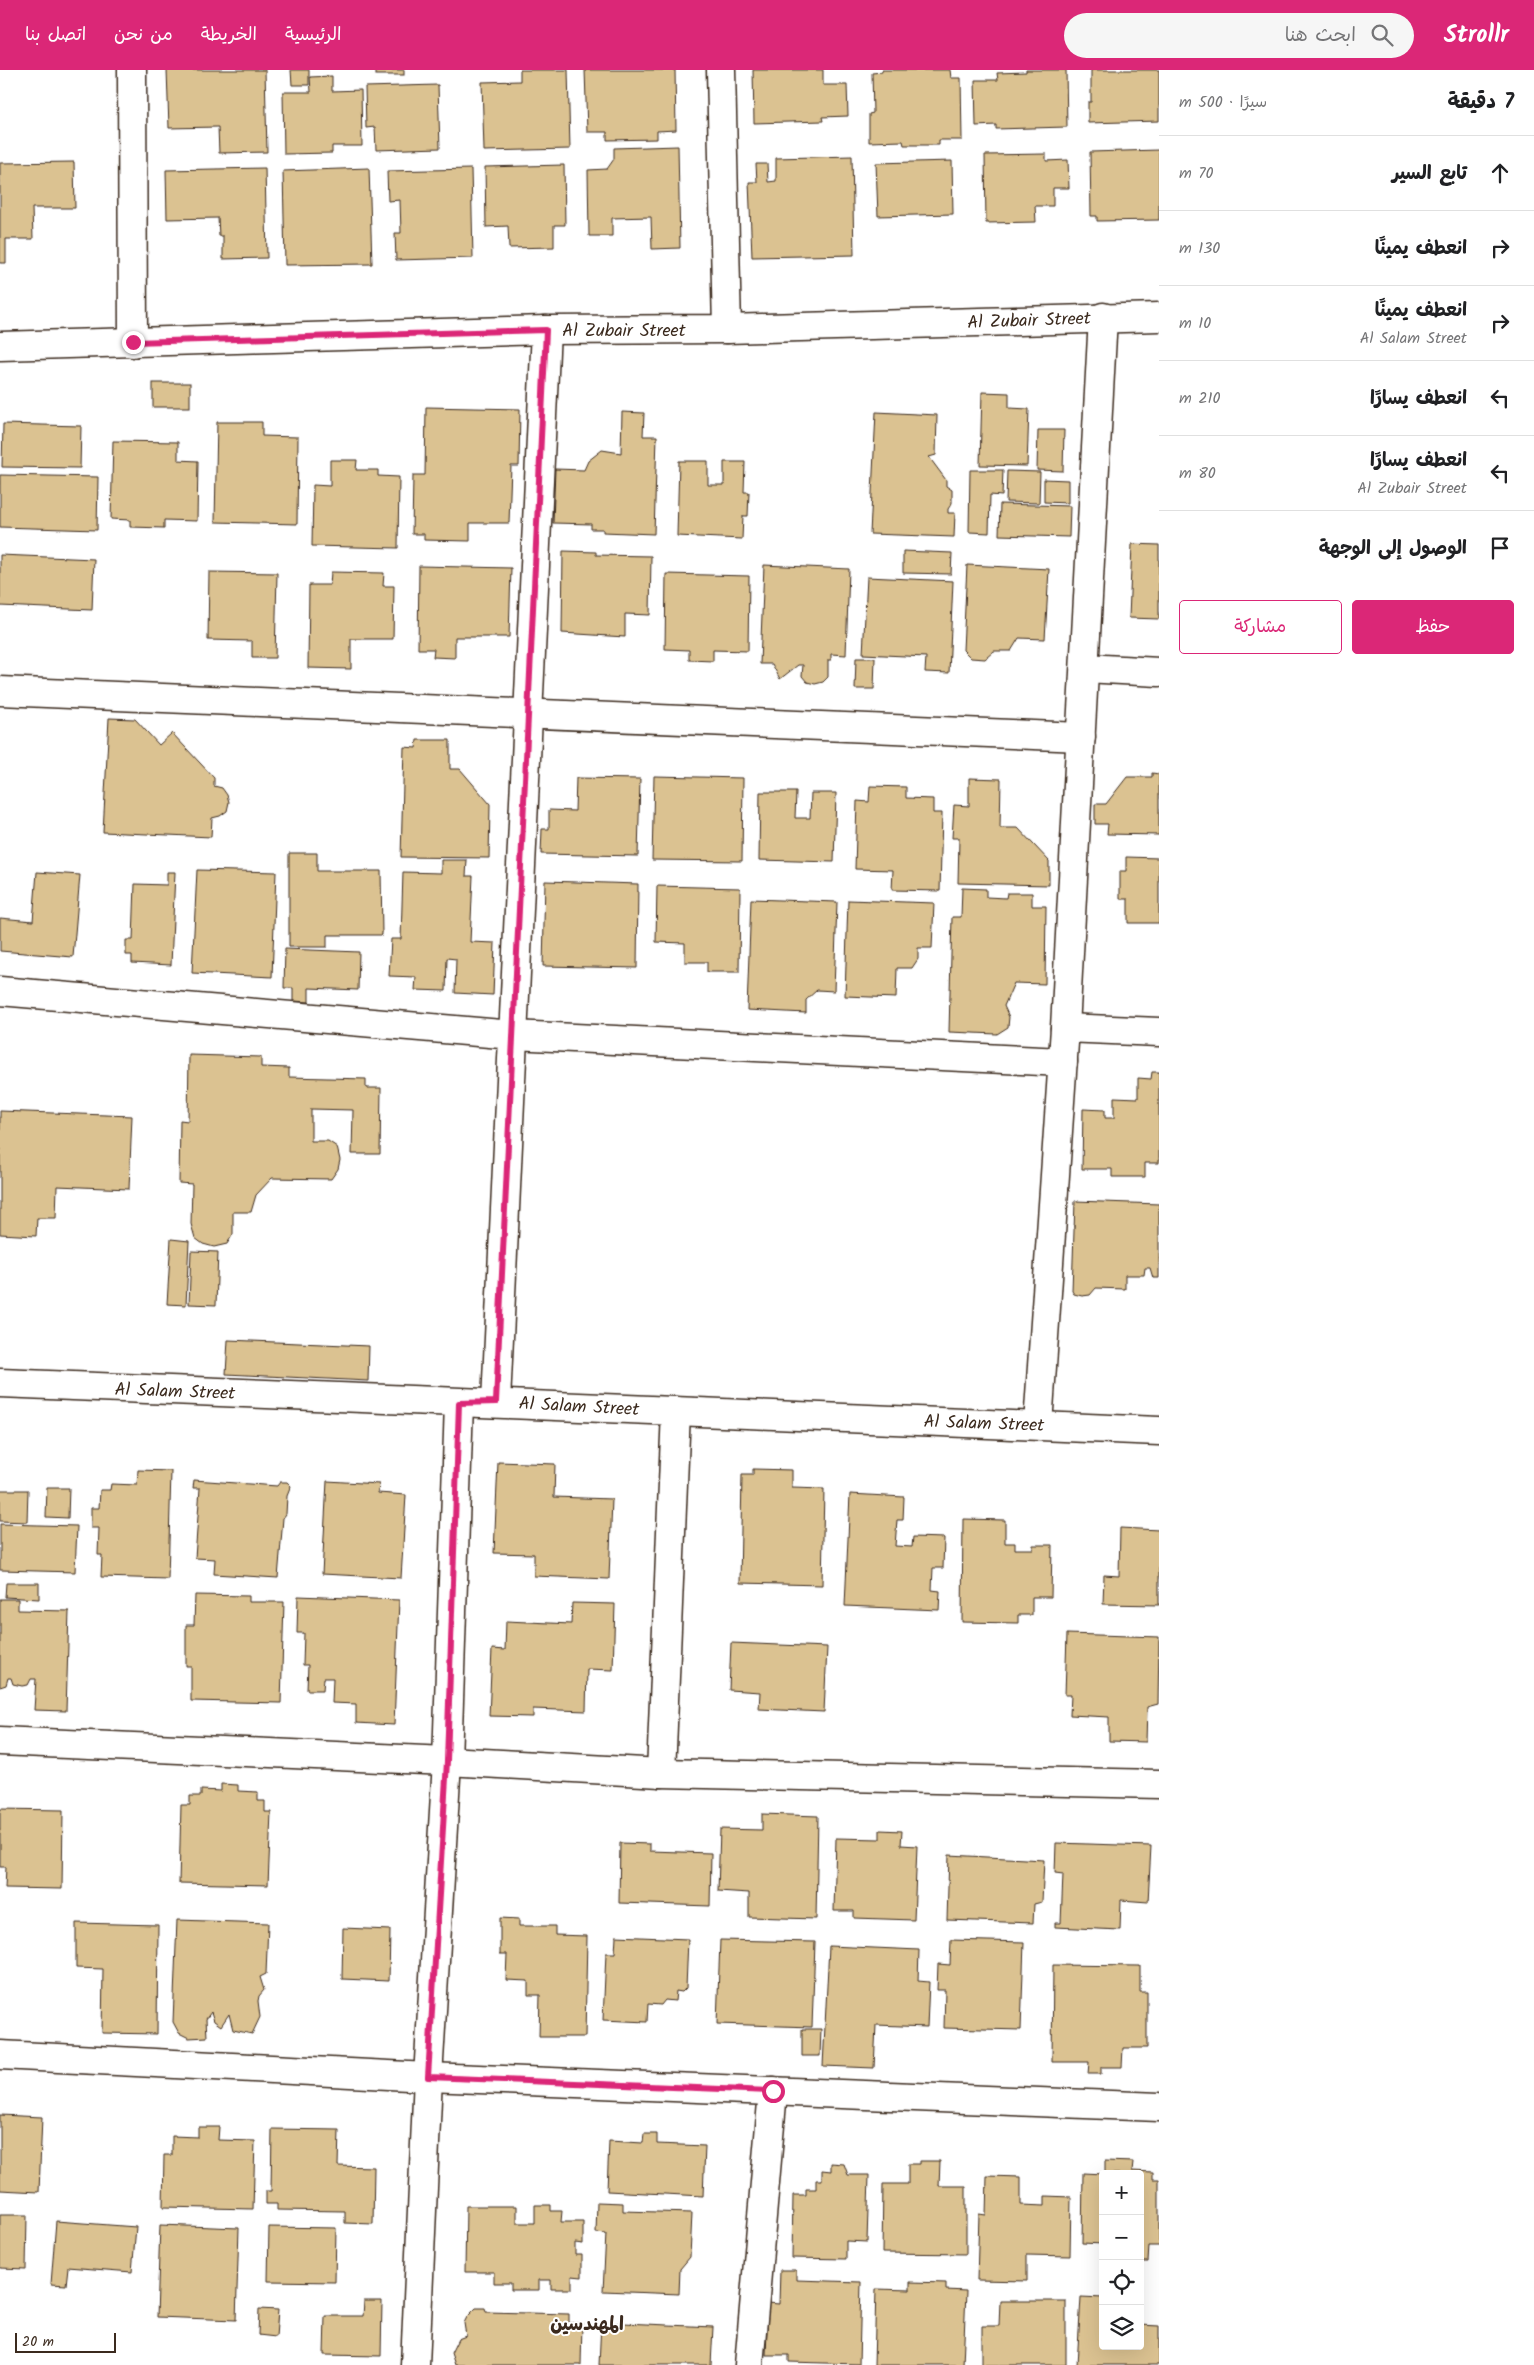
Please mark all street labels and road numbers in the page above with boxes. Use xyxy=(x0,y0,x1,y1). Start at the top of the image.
street label: Al Zubair Street xyxy=(967,305,1092,338)
street label: Al Zubair Street xyxy=(562,317,687,346)
street label: Al Salam Street xyxy=(114,1376,237,1409)
street label: Al Salam Street xyxy=(518,1390,641,1425)
street label: Al Salam Street xyxy=(923,1408,1046,1441)

